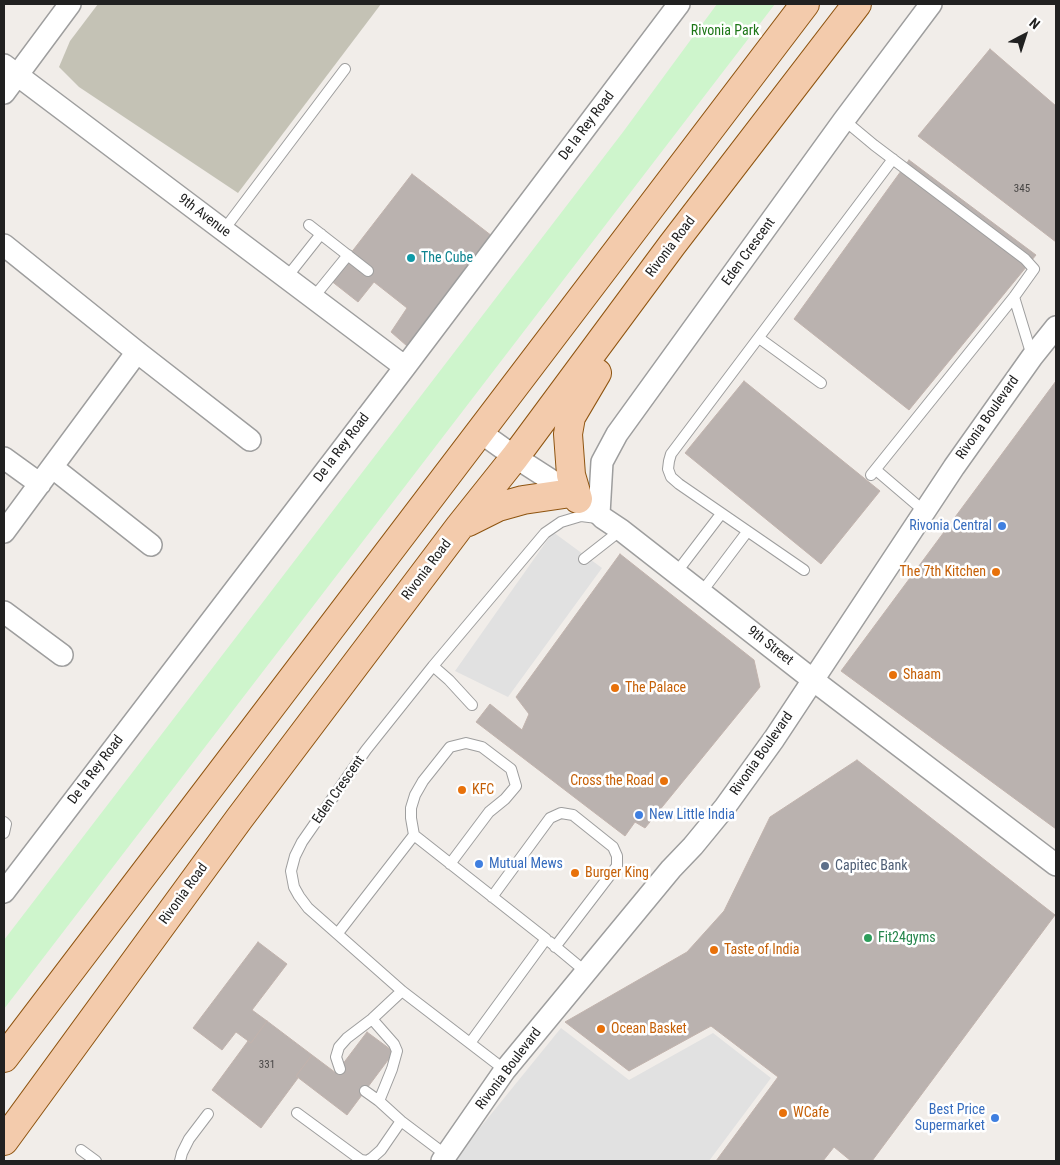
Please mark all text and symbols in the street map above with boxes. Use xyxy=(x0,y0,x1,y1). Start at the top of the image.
north arrow xyxy=(1000,10,1050,60)
text: N xyxy=(1026,15,1043,32)
park label: Rivonia Park xyxy=(691,23,759,39)
street label: De la Rey Road xyxy=(556,88,618,164)
house number: 345 xyxy=(1014,182,1030,196)
street label: 9th Avenue xyxy=(174,191,234,241)
street label: Rivonia Road xyxy=(643,213,699,281)
street label: Eden Crescent xyxy=(719,215,779,289)
place label: The Cube xyxy=(421,250,473,266)
marker: The Cube xyxy=(405,252,417,264)
street label: Rivonia Boulevard xyxy=(953,373,1023,463)
street label: De la Rey Road xyxy=(311,410,373,486)
place label: Rivonia Central xyxy=(909,518,992,534)
marker: Rivonia Central xyxy=(996,520,1008,532)
street label: Rivonia Road xyxy=(399,536,455,604)
place label: The 7th Kitchen xyxy=(900,564,986,580)
marker: The 7th Kitchen xyxy=(990,566,1002,578)
street label: 9th Street xyxy=(744,623,796,669)
place label: Shaam xyxy=(903,667,941,683)
marker: Shaam xyxy=(887,669,899,681)
place label: The Palace xyxy=(625,680,686,696)
marker: The Palace xyxy=(609,682,621,694)
street label: Rivonia Boulevard xyxy=(727,709,797,799)
street label: De la Rey Road xyxy=(65,732,127,808)
street label: Eden Crescent xyxy=(309,753,369,827)
place label: Cross the Road xyxy=(570,773,654,789)
marker: Cross the Road xyxy=(658,775,670,787)
place label: KFC xyxy=(472,782,494,798)
marker: KFC xyxy=(456,784,468,796)
place label: New Little India xyxy=(649,807,735,823)
marker: New Little India xyxy=(633,809,645,821)
place label: Mutual Mews xyxy=(489,856,563,872)
marker: Mutual Mews xyxy=(473,858,485,870)
place label: Capitec Bank xyxy=(835,858,908,874)
street label: Rivonia Road xyxy=(156,860,212,928)
marker: Capitec Bank xyxy=(819,860,831,872)
place label: Burger King xyxy=(585,865,649,881)
marker: Burger King xyxy=(569,867,581,879)
place label: Fit24gyms xyxy=(878,930,936,946)
marker: Fit24gyms xyxy=(862,932,874,944)
place label: Taste of India xyxy=(724,942,799,958)
marker: Taste of India xyxy=(708,944,720,956)
place label: Ocean Basket xyxy=(611,1021,687,1037)
marker: Ocean Basket xyxy=(595,1023,607,1035)
street label: Rivonia Boulevard xyxy=(473,1025,545,1113)
house number: 331 xyxy=(259,1058,275,1072)
place label: Best Price Supermarket xyxy=(915,1102,985,1134)
place label: WCafe xyxy=(793,1105,829,1121)
marker: WCafe xyxy=(777,1107,789,1119)
marker: Best Price Supermarket xyxy=(989,1112,1001,1124)

